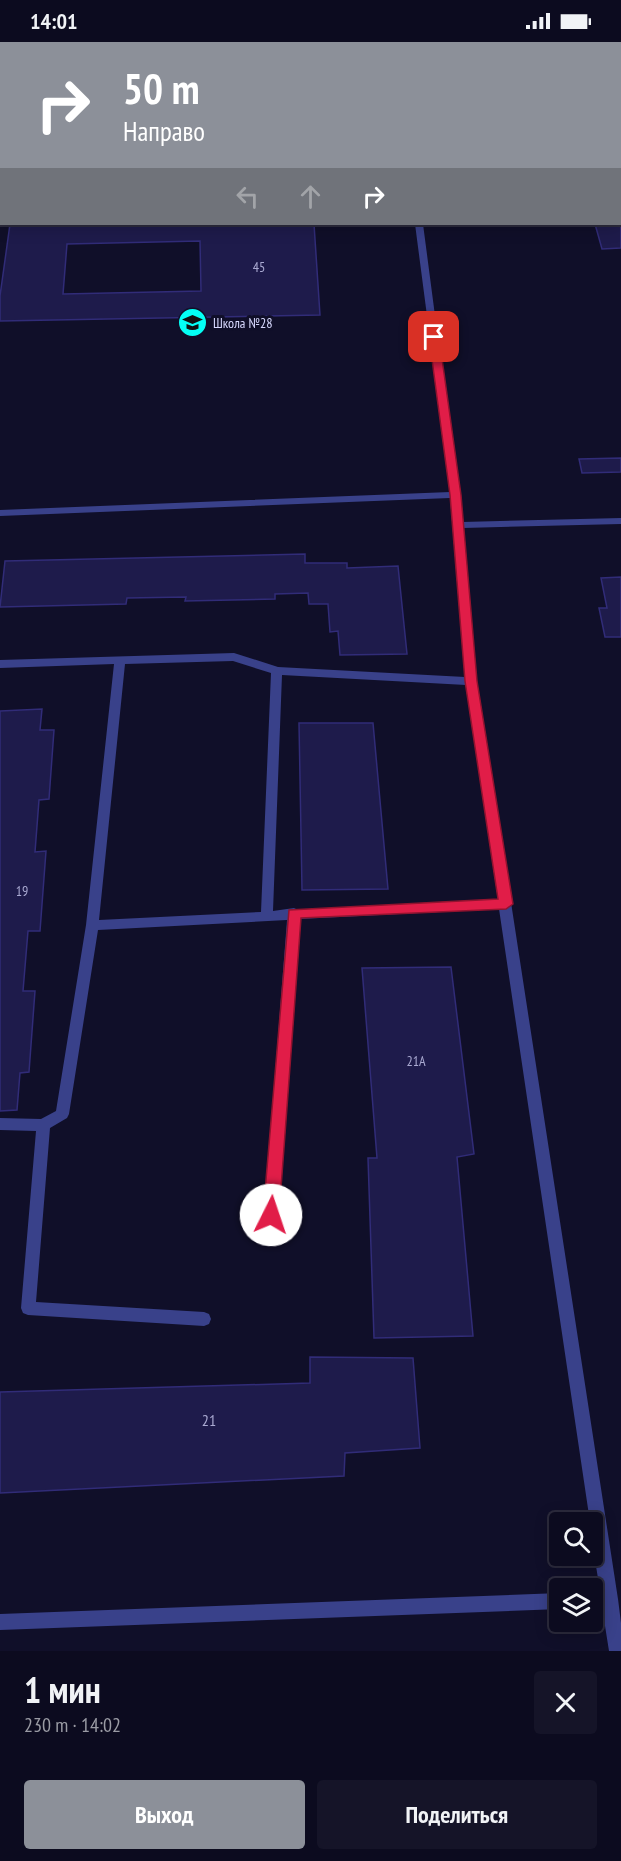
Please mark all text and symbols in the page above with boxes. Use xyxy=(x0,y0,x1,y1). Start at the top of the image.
text: 14:01 xyxy=(30,7,78,35)
text: 50 m xyxy=(123,61,200,116)
icon: right xyxy=(24,66,102,144)
text: Направо xyxy=(123,114,205,148)
icon: left xyxy=(231,180,264,213)
icon: ahead xyxy=(294,180,327,213)
icon: right xyxy=(357,180,390,213)
house number: 45 xyxy=(253,258,265,276)
school or university icon: Школа №28 xyxy=(176,307,208,339)
pin xyxy=(408,311,459,362)
place label: Школа №28 xyxy=(213,314,273,332)
icon: arrive xyxy=(417,320,450,353)
house number: 19 xyxy=(16,882,28,900)
house number: 21А xyxy=(406,1052,426,1070)
position arrow xyxy=(239,1183,303,1247)
house number: 21 xyxy=(202,1410,216,1430)
map controls xyxy=(549,1512,603,1632)
button: search xyxy=(549,1512,603,1566)
button: layers xyxy=(549,1578,603,1632)
text: 1 мин xyxy=(24,1666,101,1713)
button: close xyxy=(534,1671,597,1734)
text: 230 m · 14:02 xyxy=(24,1712,121,1738)
button: Выход xyxy=(24,1780,305,1849)
button: Поделиться xyxy=(317,1780,597,1849)

